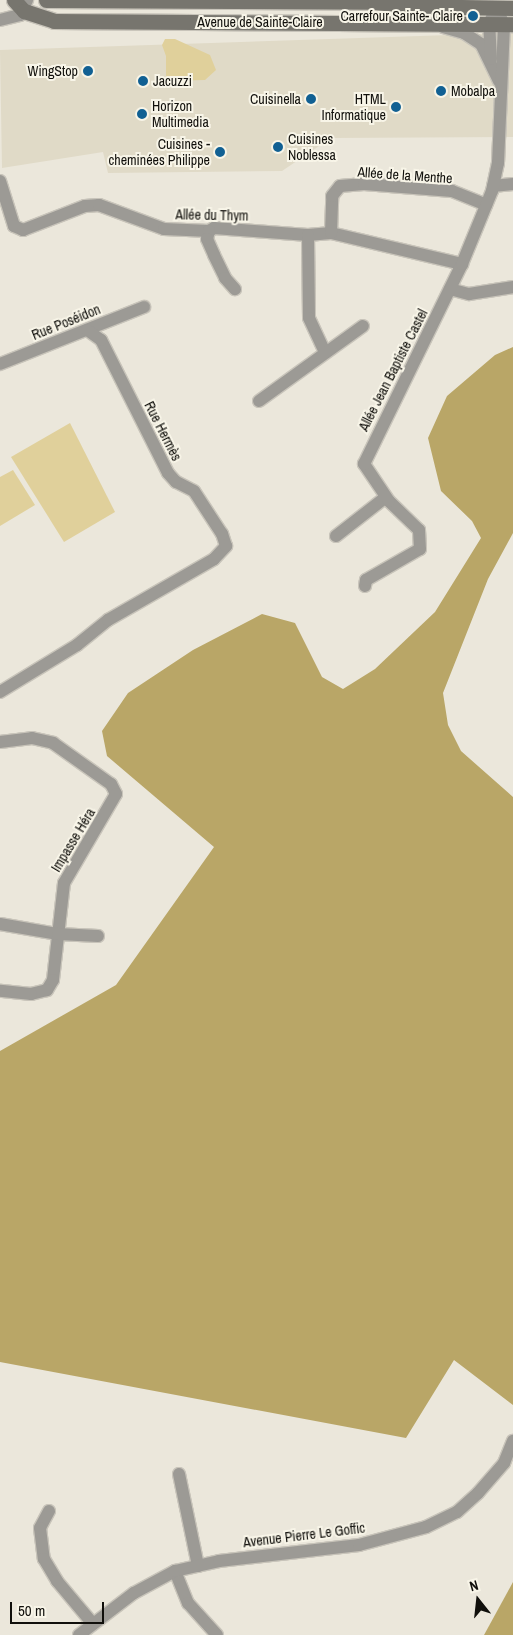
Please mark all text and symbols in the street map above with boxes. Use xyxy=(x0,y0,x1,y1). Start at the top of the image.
place label: Carrefour Sainte- Claire xyxy=(341,8,463,24)
marker: Carrefour Sainte- Claire xyxy=(467,10,479,22)
street label: Avenue de Sainte-Claire xyxy=(197,14,323,30)
place label: WingStop xyxy=(28,63,78,79)
marker: WingStop xyxy=(82,65,94,77)
place label: Jacuzzi xyxy=(153,73,192,89)
marker: Jacuzzi xyxy=(137,75,149,87)
place label: Mobalpa xyxy=(451,83,495,99)
marker: Mobalpa xyxy=(435,85,447,97)
place label: Cuisinella xyxy=(250,91,301,107)
place label: HTML Informatique xyxy=(322,91,386,124)
marker: Cuisinella xyxy=(305,93,317,105)
place label: Horizon Multimedia xyxy=(152,98,209,130)
marker: HTML Informatique xyxy=(390,101,402,113)
marker: Horizon Multimedia xyxy=(136,108,148,120)
place label: Cuisines Noblessa xyxy=(288,131,336,164)
place label: Cuisines - cheminées Philippe xyxy=(109,136,210,168)
marker: Cuisines Noblessa xyxy=(272,141,284,153)
marker: Cuisines - cheminées Philippe xyxy=(214,146,226,158)
street label: Allée de la Menthe xyxy=(357,163,453,187)
street label: Allée du Thym xyxy=(175,206,249,224)
street label: Rue Poséidon xyxy=(29,301,103,343)
street label: Allée Jean Baptiste Castel xyxy=(355,306,431,434)
street label: Rue Hermès xyxy=(141,398,185,464)
street label: Impasse Héra xyxy=(47,805,99,875)
street label: Avenue Pierre Le Goffic xyxy=(242,1519,366,1551)
north arrow xyxy=(453,1575,503,1625)
text: N xyxy=(467,1576,480,1595)
scale bar xyxy=(12,1592,106,1624)
text: 50 m xyxy=(18,1600,45,1621)

